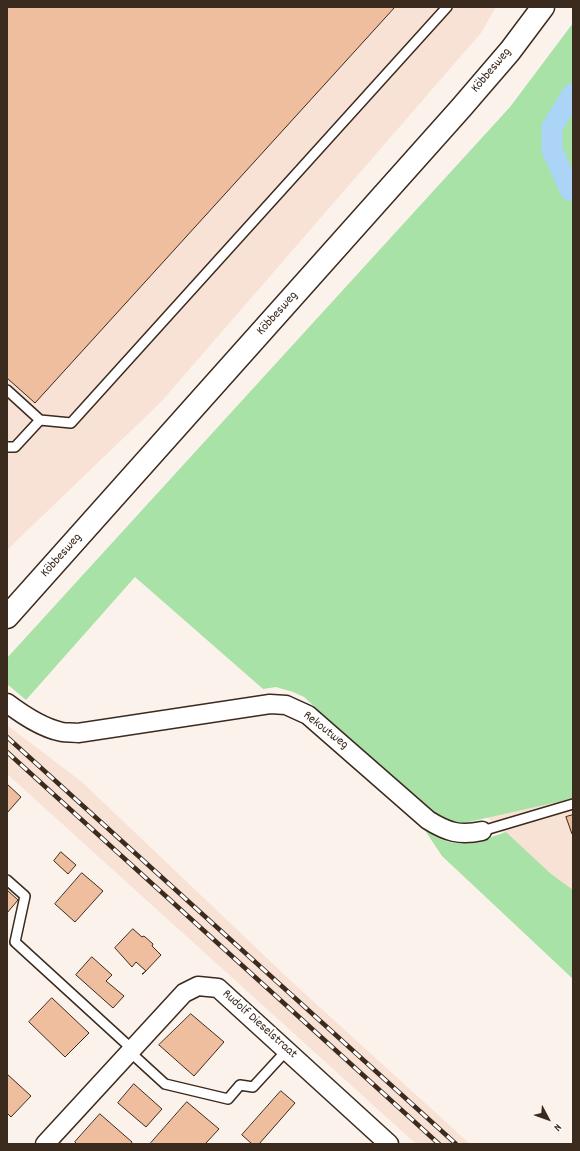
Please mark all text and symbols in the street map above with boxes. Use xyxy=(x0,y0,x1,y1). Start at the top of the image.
street label: Köbbesweg xyxy=(469,45,515,97)
street label: Köbbesweg xyxy=(254,289,302,339)
street label: Köbbesweg xyxy=(38,531,86,581)
street label: Rekoutweg xyxy=(299,708,351,754)
street label: Rudolf Dieselstraat xyxy=(218,987,300,1063)
north arrow xyxy=(528,1099,568,1139)
text: N xyxy=(549,1120,565,1134)

